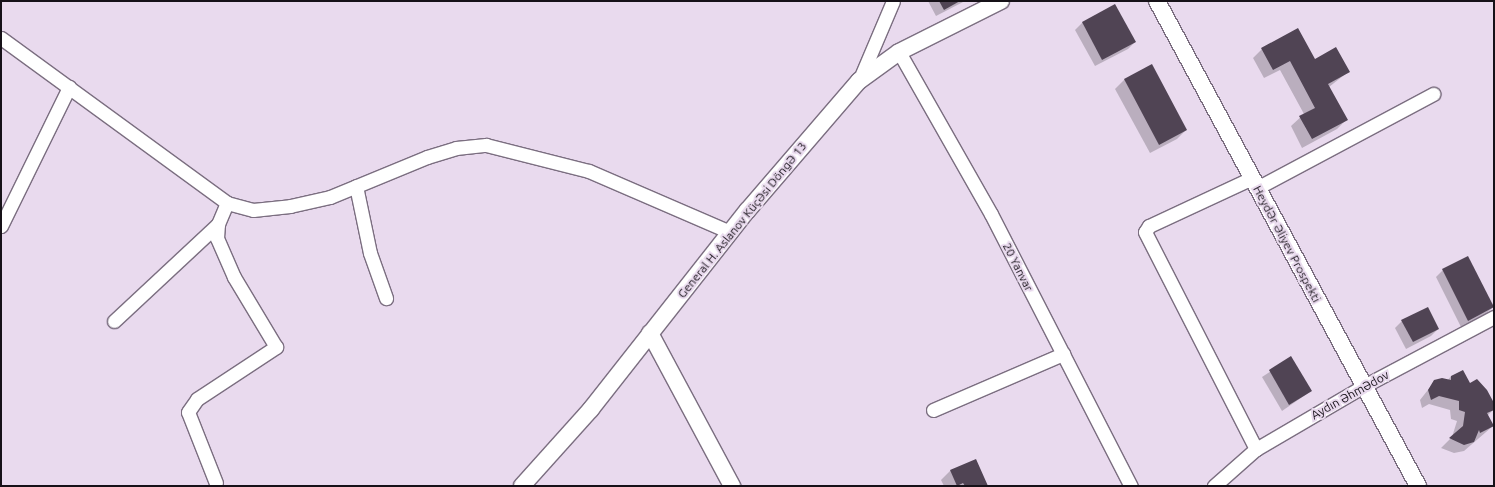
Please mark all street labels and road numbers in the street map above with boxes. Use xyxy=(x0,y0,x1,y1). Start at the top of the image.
street label: General H. Aslanov Küçəsi Döngə 13 xyxy=(675,139,809,301)
street label: Heydər Əliyev Prospekti xyxy=(1250,183,1324,305)
street label: 20 Yanvar xyxy=(1000,240,1036,294)
street label: Aydın Əhmədov xyxy=(1309,368,1391,422)

